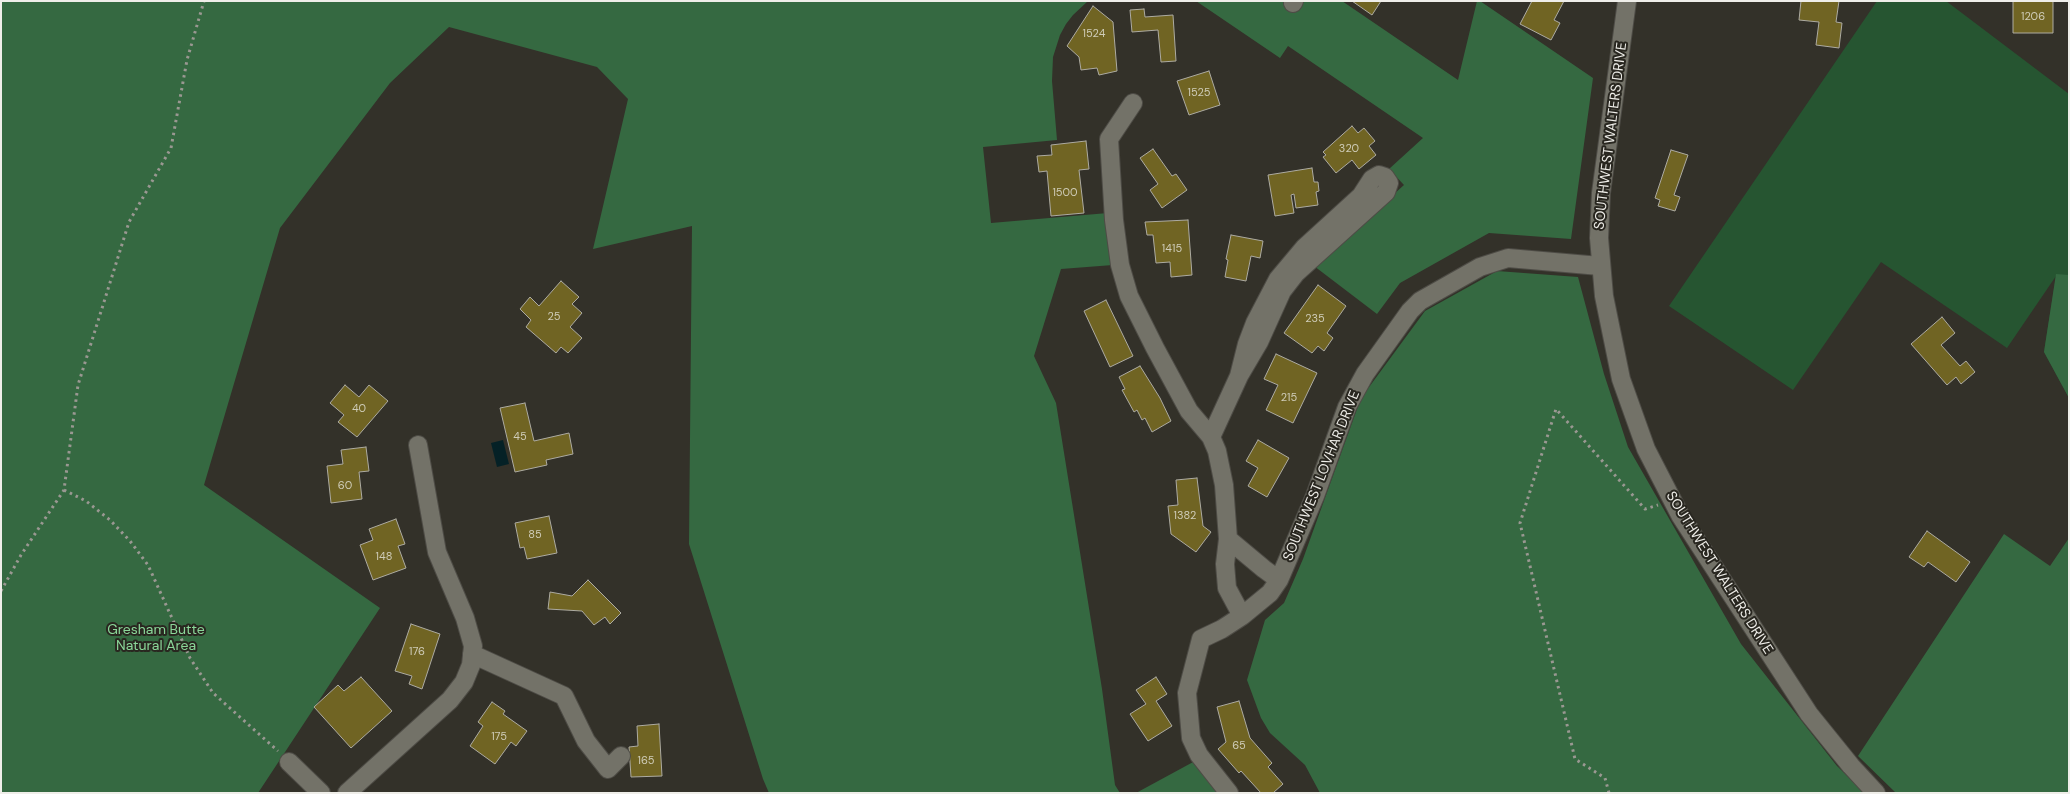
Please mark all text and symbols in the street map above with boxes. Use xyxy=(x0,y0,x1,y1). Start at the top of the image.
house number: 1206 xyxy=(2021,10,2045,24)
house number: 1524 xyxy=(1083,27,1105,41)
street label: SOUTHWEST WALTERS DRIVE xyxy=(1591,41,1631,231)
house number: 1525 xyxy=(1187,86,1211,100)
house number: 320 xyxy=(1339,142,1359,156)
house number: 1500 xyxy=(1052,186,1078,200)
house number: 1415 xyxy=(1162,242,1182,256)
house number: 25 xyxy=(547,310,561,324)
house number: 235 xyxy=(1305,312,1325,326)
street label: SOUTHWEST LOVHAR DRIVE xyxy=(1280,388,1364,564)
house number: 215 xyxy=(1281,391,1297,405)
house number: 40 xyxy=(352,402,366,416)
house number: 45 xyxy=(513,430,527,444)
house number: 60 xyxy=(338,479,352,493)
street label: SOUTHWEST WALTERS DRIVE xyxy=(1662,489,1776,657)
house number: 1382 xyxy=(1174,509,1196,523)
house number: 85 xyxy=(528,528,542,542)
house number: 148 xyxy=(376,550,392,564)
park label: Gresham Butte Natural Area xyxy=(107,622,205,654)
house number: 176 xyxy=(409,645,425,659)
house number: 175 xyxy=(491,730,507,744)
house number: 65 xyxy=(1232,739,1246,753)
house number: 165 xyxy=(638,754,654,768)

